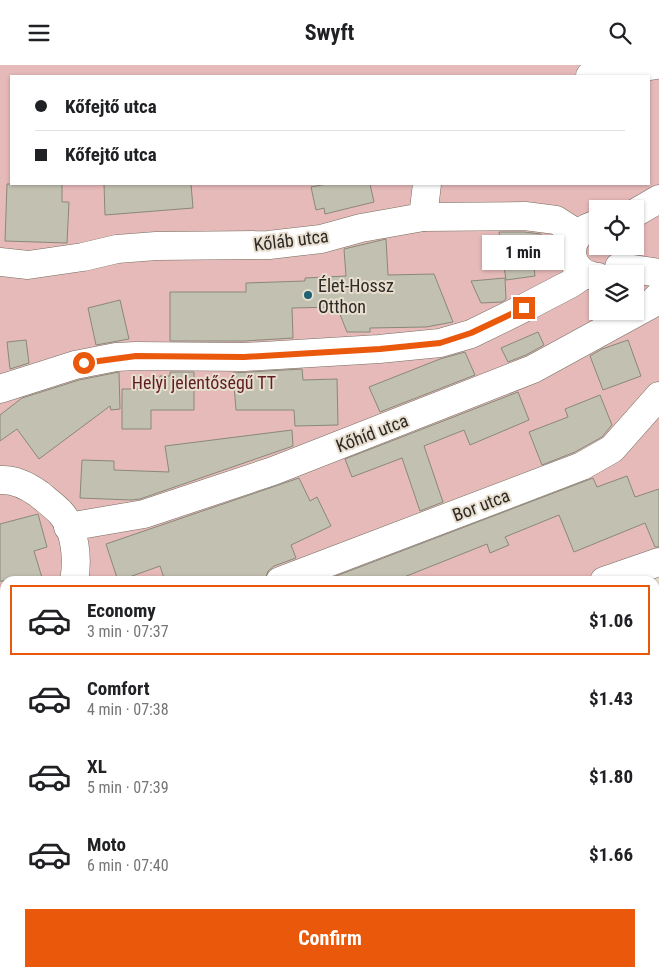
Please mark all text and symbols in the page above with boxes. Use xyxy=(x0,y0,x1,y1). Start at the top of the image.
icon: menu xyxy=(25,19,53,47)
icon: search xyxy=(606,19,634,47)
text: Swyft xyxy=(305,20,354,45)
text: Kőfejtő utca xyxy=(65,95,157,118)
text: Kőfejtő utca xyxy=(65,143,157,166)
map controls xyxy=(589,200,644,320)
button: locate xyxy=(589,200,644,255)
street label: Kőláb utca xyxy=(252,225,330,255)
callout: 1 min xyxy=(483,235,565,271)
text: 1 min xyxy=(505,243,541,262)
button: layers xyxy=(589,265,644,320)
place label: Élet-Hossz Otthon xyxy=(318,275,394,317)
marker: Élet-Hossz Otthon xyxy=(302,289,314,301)
route end xyxy=(513,297,535,319)
route start xyxy=(73,352,95,374)
park label: Helyi jelentőségű TT xyxy=(132,372,276,393)
street label: Kőhíd utca xyxy=(333,410,411,456)
street label: Bor utca xyxy=(449,485,513,525)
icon: car xyxy=(27,598,72,643)
text: Economy xyxy=(87,599,156,622)
text: $1.06 xyxy=(589,609,633,632)
text: 3 min · 07:37 xyxy=(87,622,169,641)
icon: car xyxy=(27,676,72,721)
text: Comfort xyxy=(87,677,150,700)
text: $1.43 xyxy=(589,687,633,710)
text: 4 min · 07:38 xyxy=(87,700,169,719)
icon: car xyxy=(27,754,72,799)
text: XL xyxy=(87,755,107,778)
text: $1.80 xyxy=(589,765,633,788)
text: 5 min · 07:39 xyxy=(87,778,169,797)
icon: car xyxy=(27,832,72,877)
text: Moto xyxy=(87,833,126,856)
text: $1.66 xyxy=(589,843,633,866)
text: 6 min · 07:40 xyxy=(87,856,169,875)
button: Confirm xyxy=(25,909,635,967)

